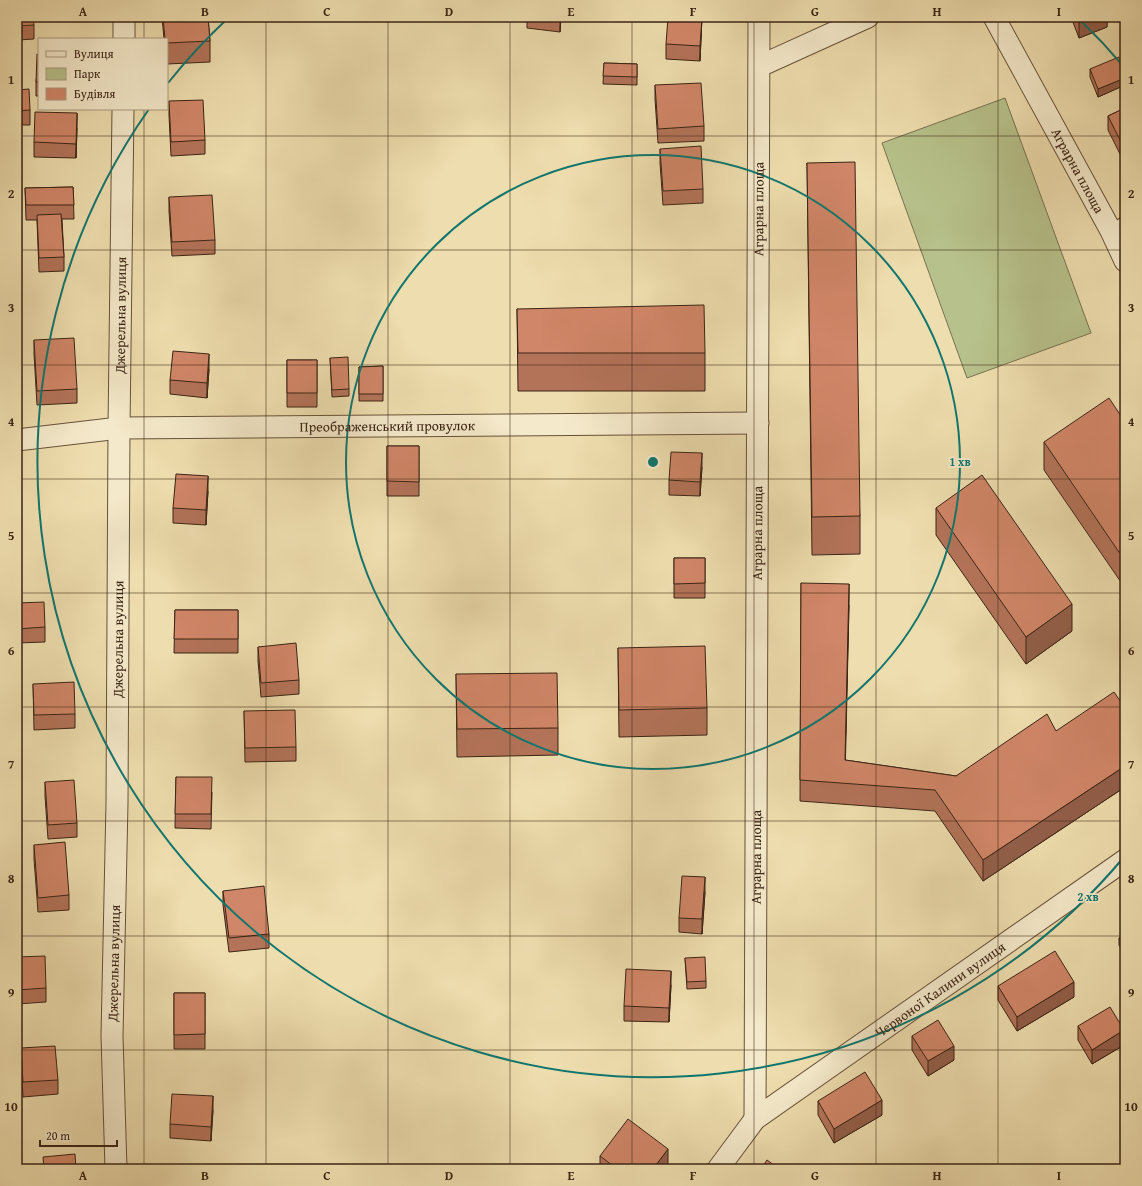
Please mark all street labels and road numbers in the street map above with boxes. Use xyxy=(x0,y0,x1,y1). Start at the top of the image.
street label: Аграрна площа xyxy=(1047,124,1110,217)
street label: Аграрна площа xyxy=(748,161,768,256)
street label: Джерельна вулиця xyxy=(110,256,131,375)
street label: Преображенський провулок xyxy=(299,415,476,437)
street label: Аграрна площа xyxy=(747,485,767,580)
street label: Джерельна вулиця xyxy=(108,580,128,699)
street label: Аграрна площа xyxy=(746,809,766,904)
street label: Джерельна вулиця xyxy=(102,904,125,1023)
street label: Червоної Калини вулиця xyxy=(871,937,1009,1042)

